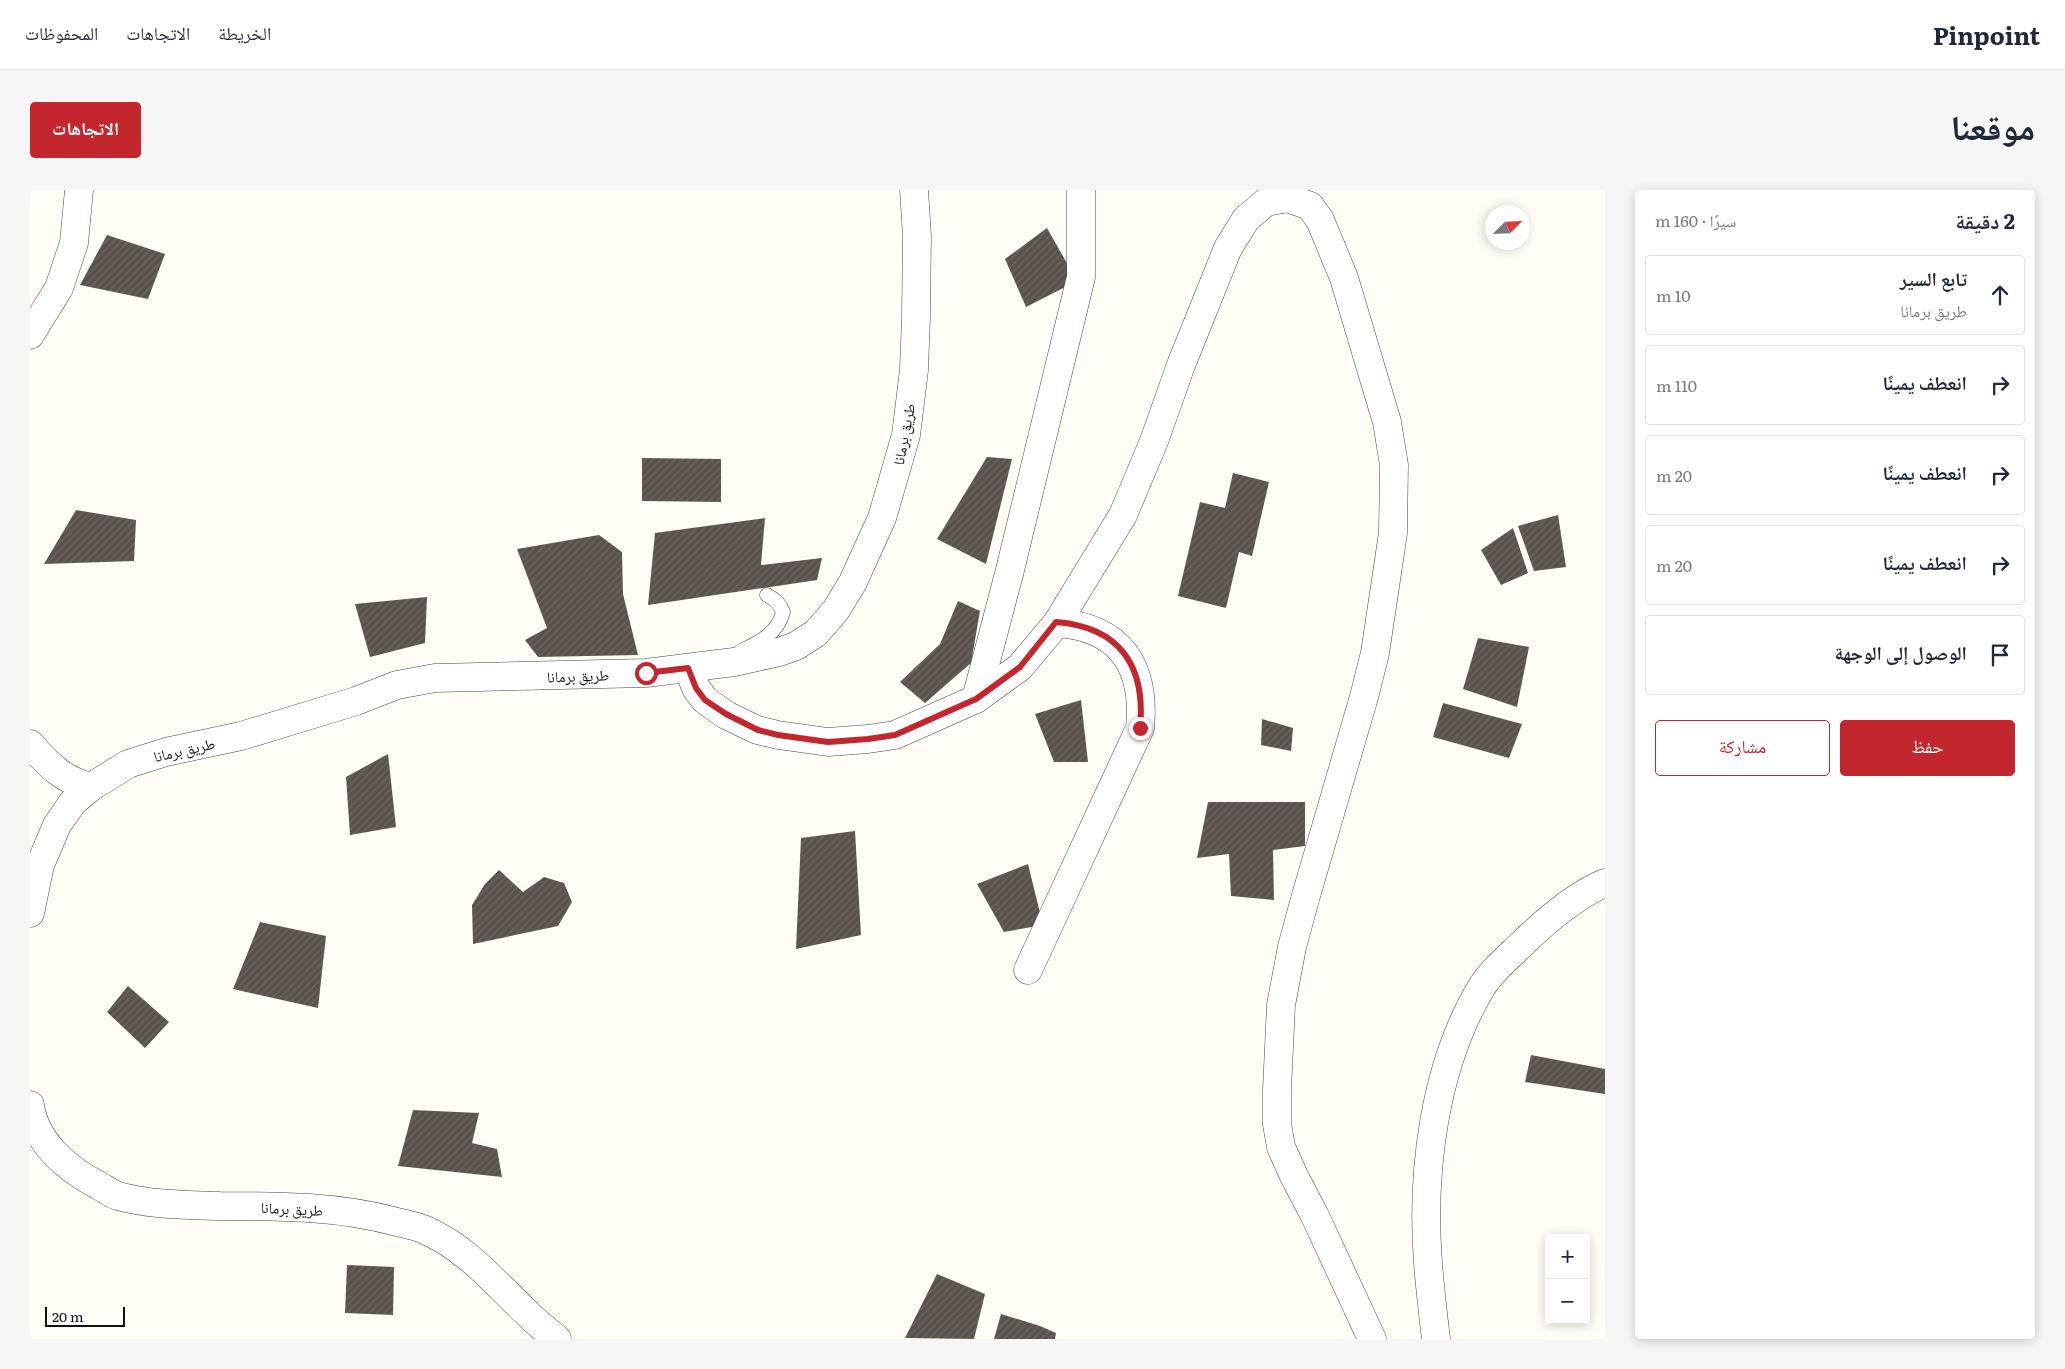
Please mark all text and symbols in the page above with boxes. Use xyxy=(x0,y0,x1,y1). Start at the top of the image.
text: Pinpoint xyxy=(1933,17,2040,52)
text: المحفوظات xyxy=(25,19,98,46)
text: الاتجاهات xyxy=(126,19,190,46)
text: الخريطة xyxy=(218,19,271,46)
text: موقعنا xyxy=(1950,99,2035,151)
button: الاتجاهات xyxy=(30,102,141,158)
text: 2 دقيقة xyxy=(1955,204,2015,235)
north arrow xyxy=(1485,205,1530,250)
text: سيرًا · 160 m xyxy=(1655,208,1736,232)
text: تابع السير xyxy=(1900,264,1967,292)
icon: ahead xyxy=(1986,281,2014,309)
text: 10 m xyxy=(1656,283,1691,307)
text: طريق برمانا xyxy=(1900,298,1967,322)
text: انعطف يمينًا xyxy=(1883,368,1967,396)
icon: right xyxy=(1986,371,2014,399)
text: 110 m xyxy=(1656,373,1697,397)
street label: طريق برمانا xyxy=(886,401,920,467)
text: انعطف يمينًا xyxy=(1883,458,1967,486)
icon: right xyxy=(1986,461,2014,489)
text: 20 m xyxy=(1656,463,1692,487)
text: انعطف يمينًا xyxy=(1883,548,1967,576)
icon: right xyxy=(1986,551,2014,579)
text: 20 m xyxy=(1656,553,1692,577)
text: الوصول إلى الوجهة xyxy=(1834,638,1967,666)
icon: arrive xyxy=(1986,641,2014,669)
street label: طريق برمانا xyxy=(546,662,610,688)
route start xyxy=(635,662,658,685)
route end xyxy=(1129,717,1152,740)
button: مشاركة xyxy=(1655,720,1830,776)
button: حفظ xyxy=(1840,720,2015,776)
street label: طريق برمانا xyxy=(151,731,217,767)
street label: طريق برمانا xyxy=(260,1195,324,1221)
map controls xyxy=(1545,1234,1590,1324)
button: + xyxy=(1545,1234,1590,1279)
button: − xyxy=(1545,1279,1590,1324)
scale bar xyxy=(45,1304,125,1327)
text: 20 m xyxy=(52,1306,84,1326)

